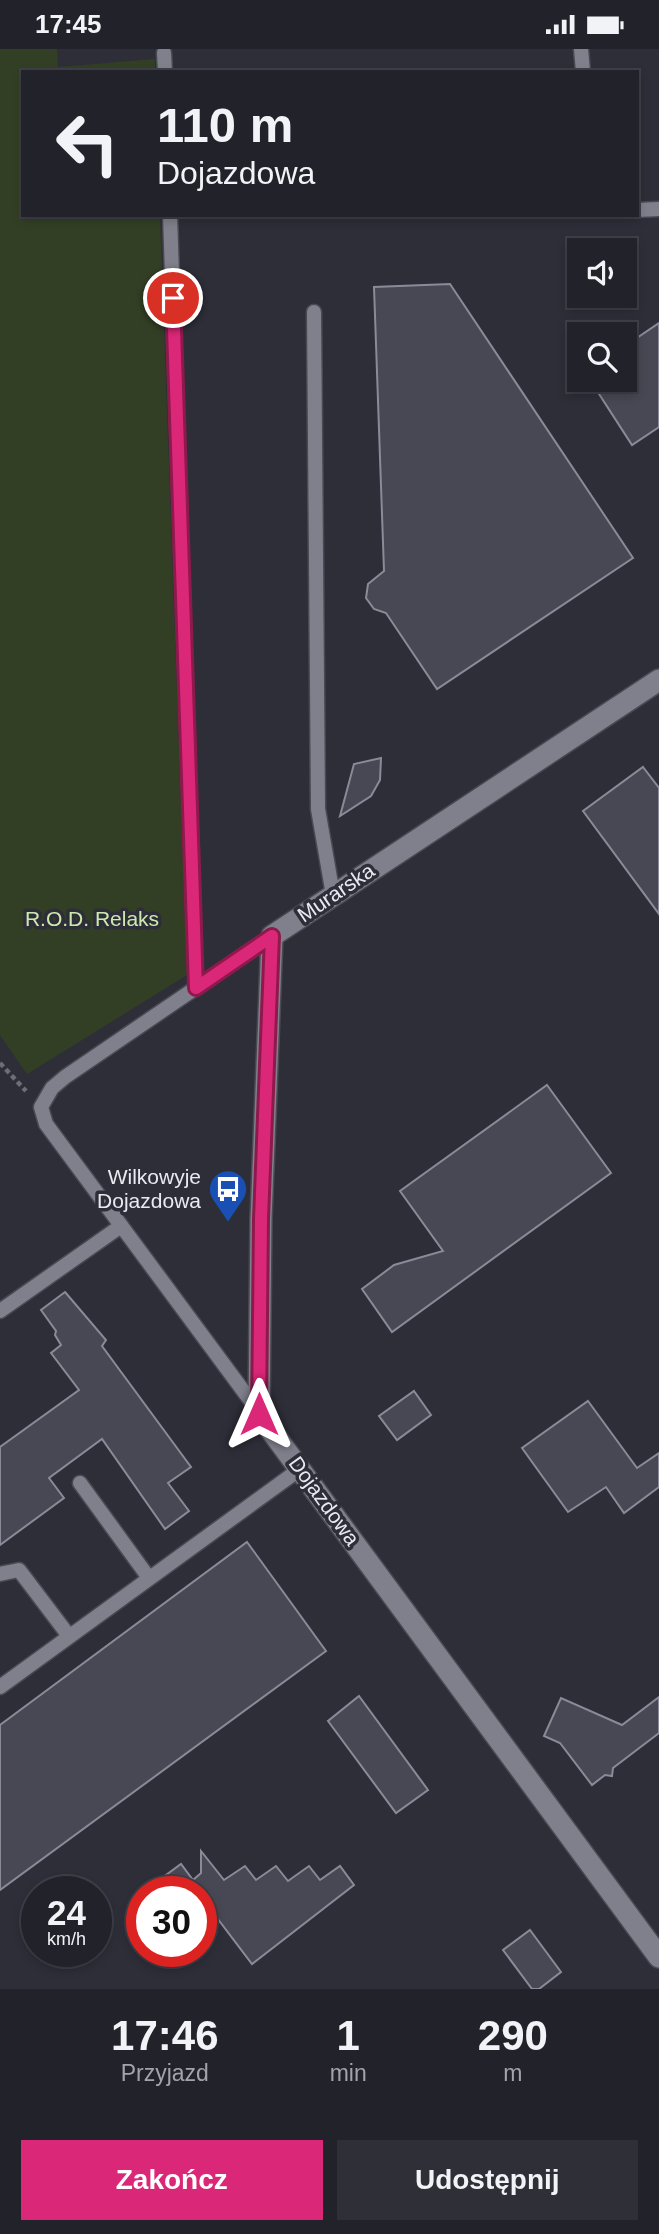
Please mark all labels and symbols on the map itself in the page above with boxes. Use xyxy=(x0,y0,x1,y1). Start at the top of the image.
pin xyxy=(143,268,203,328)
street label: Murarska xyxy=(293,858,379,927)
park label: R.O.D. Relaks xyxy=(25,907,159,930)
place label: Wilkowyje Dojazdowa xyxy=(97,1165,201,1212)
bus stop icon: Wilkowyje Dojazdowa xyxy=(207,1168,249,1223)
position arrow xyxy=(222,1377,296,1451)
street label: Dojazdowa xyxy=(285,1452,364,1550)
speed limit sign: 30 xyxy=(126,1876,217,1967)

